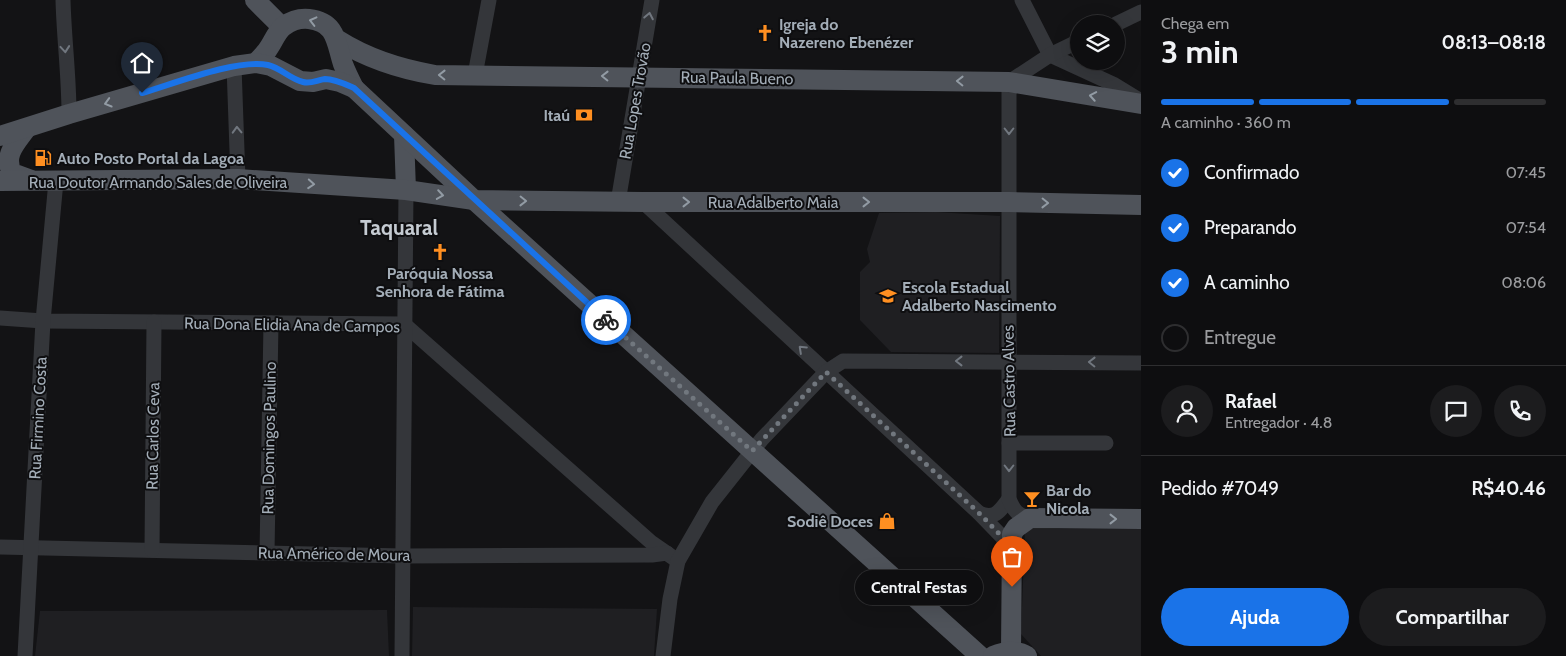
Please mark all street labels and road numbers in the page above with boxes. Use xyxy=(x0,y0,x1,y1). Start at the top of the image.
street label: Rua Lopes Trovão xyxy=(615,41,655,161)
street label: Rua Paula Bueno xyxy=(680,68,794,88)
street label: Rua Doutor Armando Sales de Oliveira xyxy=(29,173,288,192)
street label: Rua Adalberto Maia xyxy=(708,193,839,212)
street label: Rua Dona Elidia Ana de Campos xyxy=(184,314,400,336)
street label: Rua Castro Alves xyxy=(999,325,1019,437)
street label: Rua Firmino Costa xyxy=(25,356,51,480)
street label: Rua Domingos Paulino xyxy=(258,361,280,515)
street label: Rua Carlos Ceva xyxy=(143,382,163,490)
street label: Rua Américo de Moura xyxy=(258,543,411,565)

